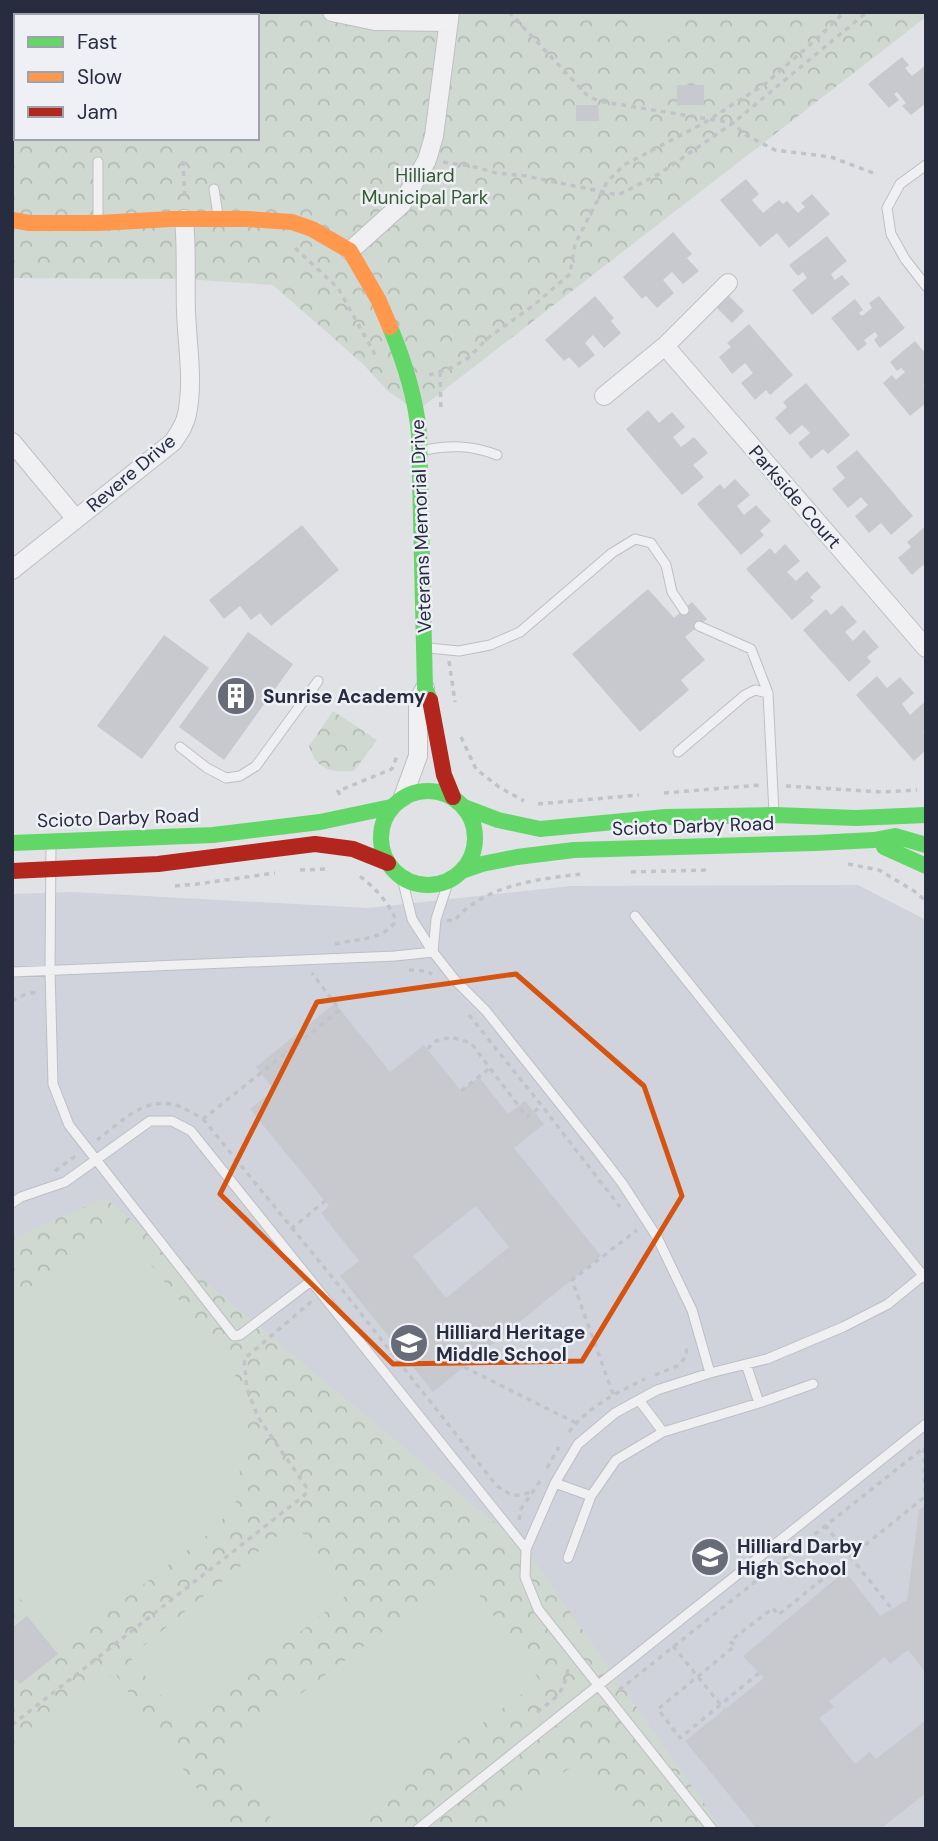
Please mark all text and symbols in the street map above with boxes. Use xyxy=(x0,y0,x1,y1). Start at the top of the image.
legend xyxy=(14,14,259,140)
text: Fast xyxy=(77,28,117,56)
text: Slow xyxy=(77,63,122,91)
text: Jam xyxy=(77,98,118,126)
park label: Hilliard Municipal Park xyxy=(362,163,489,210)
street label: Veterans Memorial Drive xyxy=(405,419,437,633)
street label: Revere Drive xyxy=(81,428,181,518)
street label: Parkside Court xyxy=(743,440,847,554)
building icon: Sunrise Academy xyxy=(215,675,257,717)
place label: Sunrise Academy xyxy=(263,684,426,709)
street label: Scioto Darby Road xyxy=(36,803,200,833)
street label: Scioto Darby Road xyxy=(611,811,775,841)
place label: Hilliard Heritage Middle School xyxy=(436,1320,586,1367)
school or university icon: Hilliard Heritage Middle School xyxy=(388,1322,430,1364)
place label: Hilliard Darby High School xyxy=(737,1534,863,1581)
school or university icon: Hilliard Darby High School xyxy=(689,1536,731,1578)

